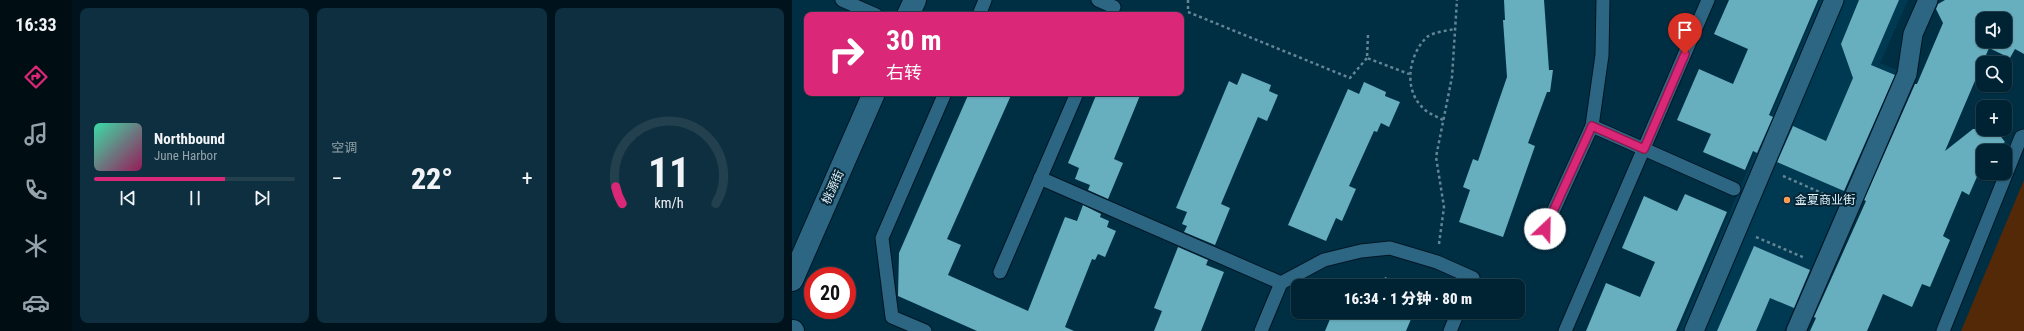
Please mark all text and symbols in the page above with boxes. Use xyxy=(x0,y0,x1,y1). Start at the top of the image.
map controls xyxy=(1976,12,2012,180)
button: sound xyxy=(1976,12,2012,48)
pin xyxy=(1668,13,1702,54)
text: 16:33 xyxy=(15,14,57,35)
icon: arrive xyxy=(1674,19,1696,41)
text: 30 m xyxy=(886,24,942,57)
icon: right xyxy=(820,28,872,80)
button: search xyxy=(1976,56,2012,92)
text: 右转 xyxy=(886,62,922,83)
icon: directions xyxy=(22,63,50,91)
button: + xyxy=(1976,100,2012,136)
icon: music xyxy=(22,120,50,148)
text: Northbound xyxy=(154,130,225,148)
text: 空调 xyxy=(331,140,357,155)
button: − xyxy=(1976,144,2012,180)
text: 11 xyxy=(648,147,690,196)
text: June Harbor xyxy=(154,148,217,163)
text: 22° xyxy=(411,161,453,196)
text: − xyxy=(331,166,342,191)
text: + xyxy=(522,166,533,191)
street label: 桃源街 xyxy=(819,168,847,206)
icon: phone xyxy=(22,176,50,204)
icon: previous xyxy=(117,187,139,209)
icon: pause xyxy=(184,187,206,209)
icon: next xyxy=(251,187,273,209)
place label: 金夏商业街 xyxy=(1795,193,1855,207)
text: km/h xyxy=(655,194,684,210)
marker: 金夏商业街 xyxy=(1782,195,1792,205)
position arrow xyxy=(1524,208,1566,250)
icon: climate xyxy=(22,232,50,260)
speed limit sign: 20 xyxy=(804,267,856,319)
icon: car xyxy=(22,289,50,317)
text: 16:34 · 1 分钟 · 80 m xyxy=(1344,290,1472,308)

